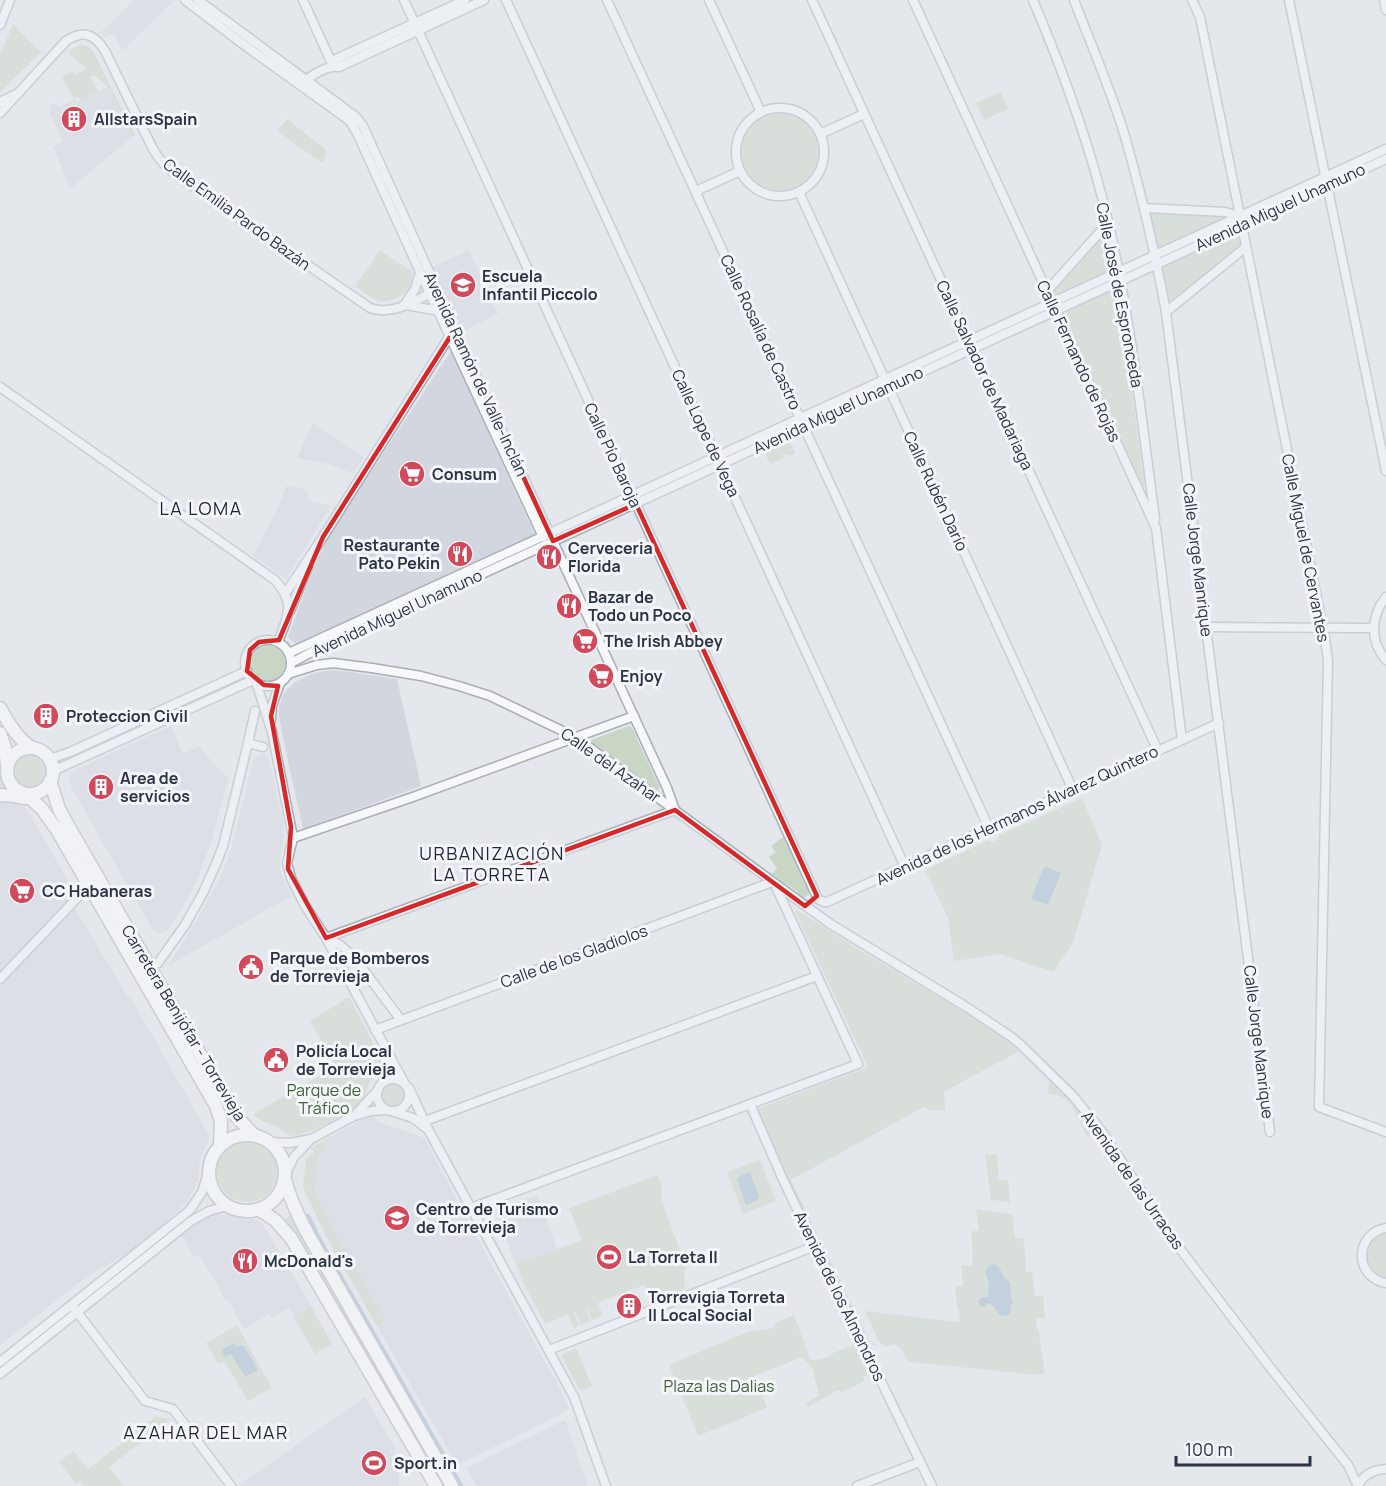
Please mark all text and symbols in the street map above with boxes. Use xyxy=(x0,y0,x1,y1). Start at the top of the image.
building icon: AllstarsSpain xyxy=(59,104,89,134)
place label: AllstarsSpain xyxy=(94,108,197,130)
street label: Calle Emilia Pardo Bazán xyxy=(159,153,315,275)
street label: Avenida Miguel Unamuno xyxy=(1191,158,1369,256)
street label: Calle José de Espronceda xyxy=(1091,201,1149,389)
street label: Calle Rosalía de Castro xyxy=(715,251,807,413)
place label: Escuela Infantil Piccolo xyxy=(482,265,598,305)
street label: Avenida Ramón de Valle-Inclán xyxy=(419,268,533,480)
school or university icon: Escuela Infantil Piccolo xyxy=(448,270,478,300)
street label: Calle Salvador de Madariaga xyxy=(931,277,1039,473)
street label: Calle Fernando de Rojas xyxy=(1032,277,1126,445)
street label: Avenida Miguel Unamuno xyxy=(749,361,927,459)
street label: Calle Lope de Vega xyxy=(667,366,745,500)
street label: Calle Pío Baroja xyxy=(579,399,647,511)
street label: Calle Rubén Darío xyxy=(899,428,973,554)
street label: Calle Miguel de Cervantes xyxy=(1277,452,1335,644)
supermarket icon: Consum xyxy=(397,459,427,489)
place label: Consum xyxy=(432,463,497,485)
street label: Calle Jorge Manrique xyxy=(1178,482,1218,638)
district label: LA LOMA xyxy=(159,496,243,520)
place label: Restaurante Pato Pekin xyxy=(343,534,440,574)
place label: Cerveceria Florida xyxy=(568,537,653,577)
restaurant icon: Restaurante Pato Pekin xyxy=(445,539,475,569)
restaurant icon: Cerveceria Florida xyxy=(534,542,564,572)
street label: Avenida Miguel Unamuno xyxy=(308,564,486,662)
place label: Bazar de Todo un Poco xyxy=(588,586,691,626)
restaurant icon: Bazar de Todo un Poco xyxy=(554,591,584,621)
supermarket icon: The Irish Abbey xyxy=(570,626,600,656)
place label: The Irish Abbey xyxy=(604,630,723,652)
supermarket icon: Enjoy xyxy=(586,661,616,691)
place label: Enjoy xyxy=(620,665,663,687)
building icon: Proteccion Civil xyxy=(31,701,61,731)
place label: Proteccion Civil xyxy=(66,705,188,727)
street label: Calle del Azahar xyxy=(557,722,666,808)
street label: Avenida de los Hermanos Álvarez Quintero xyxy=(872,740,1162,890)
place label: Area de servicios xyxy=(120,767,190,807)
building icon: Area de servicios xyxy=(86,772,116,802)
district label: URBANIZACIÓN LA TORRETA xyxy=(419,841,565,886)
supermarket icon: CC Habaneras xyxy=(7,876,37,906)
place label: CC Habaneras xyxy=(42,880,153,902)
street label: Calle de los Gladiolos xyxy=(497,919,651,993)
street label: Carretera Benijófar - Torrevieja xyxy=(117,921,251,1125)
place label: Parque de Bomberos de Torrevieja xyxy=(270,947,430,987)
public building icon: Parque de Bomberos de Torrevieja xyxy=(236,952,266,982)
street label: Calle Jorge Manrique xyxy=(1239,964,1279,1120)
place label: Policía Local de Torrevieja xyxy=(296,1040,396,1080)
public building icon: Policía Local de Torrevieja xyxy=(261,1045,291,1075)
park label: Parque de Tráfico xyxy=(287,1079,361,1119)
street label: Avenida de las Urracas xyxy=(1077,1106,1189,1254)
place label: Centro de Turismo de Torrevieja xyxy=(416,1198,559,1238)
school or university icon: Centro de Turismo de Torrevieja xyxy=(382,1203,412,1233)
street label: Avenida de los Almendros xyxy=(789,1207,891,1385)
sports icon: La Torreta II xyxy=(594,1242,624,1272)
restaurant icon: McDonald's xyxy=(230,1246,260,1276)
place label: La Torreta II xyxy=(628,1246,718,1268)
place label: McDonald's xyxy=(264,1250,353,1272)
place label: Torrevigia Torreta II Local Social xyxy=(648,1286,785,1326)
building icon: Torrevigia Torreta II Local Social xyxy=(614,1291,644,1321)
park label: Plaza las Dalias xyxy=(664,1375,774,1397)
district label: AZAHAR DEL MAR xyxy=(123,1420,289,1444)
scale bar xyxy=(1176,1429,1310,1467)
text: 100 m xyxy=(1185,1437,1233,1461)
sports icon: Sport.in xyxy=(359,1448,389,1478)
place label: Sport.in xyxy=(394,1452,457,1474)

